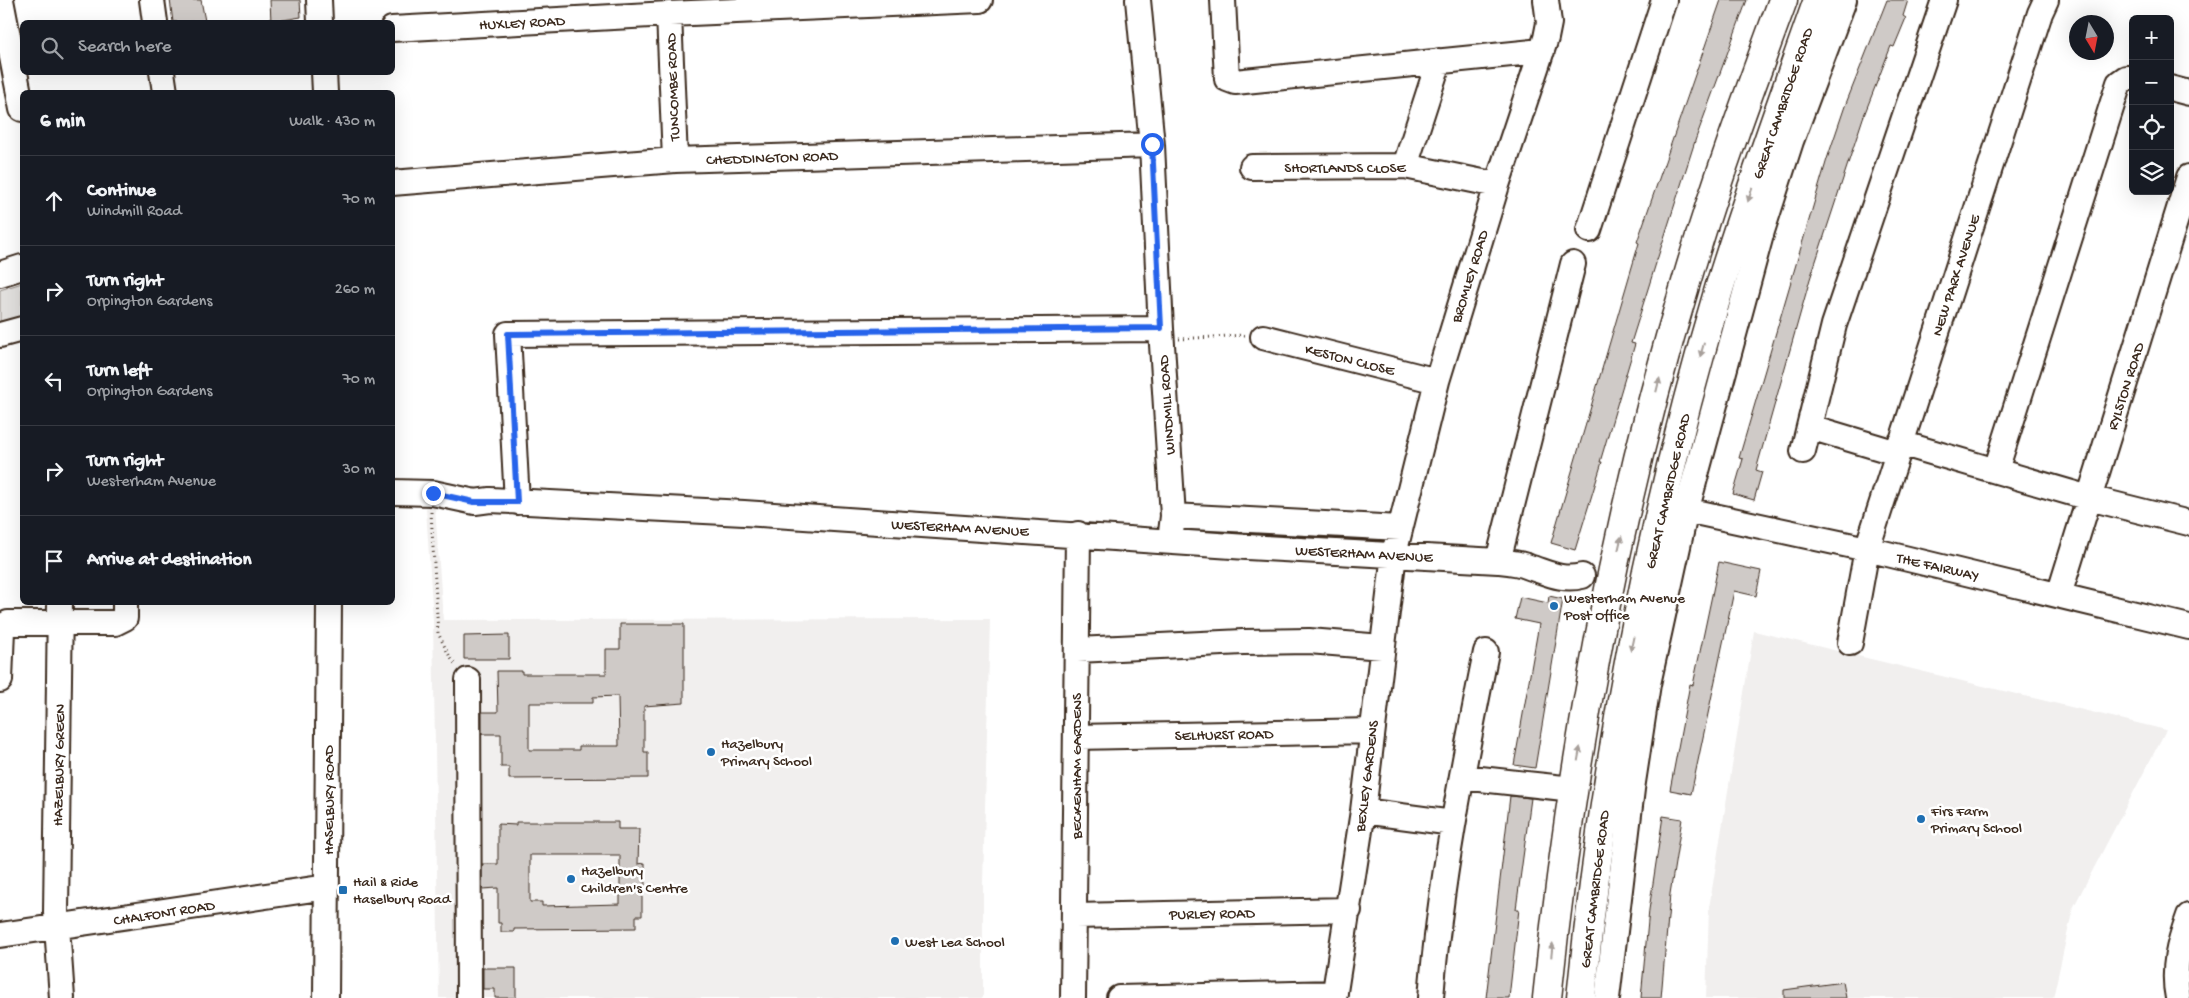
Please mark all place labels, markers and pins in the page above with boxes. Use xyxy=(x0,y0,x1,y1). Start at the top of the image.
place label: Westerham Avenue Post Office xyxy=(1563,590,1685,625)
marker: Westerham Avenue Post Office xyxy=(1548,600,1560,612)
place label: Hazelbury Primary School xyxy=(720,736,812,771)
marker: Hazelbury Primary School xyxy=(705,746,717,758)
place label: Firs Farm Primary School xyxy=(1930,803,2022,838)
marker: Firs Farm Primary School xyxy=(1915,813,1927,825)
place label: Hazelbury Children's Centre xyxy=(581,863,688,898)
marker: Hazelbury Children's Centre xyxy=(565,873,577,885)
place label: Hail & Ride Haselbury Road xyxy=(353,874,452,909)
marker: Hail & Ride Haselbury Road xyxy=(337,884,349,896)
place label: West Lea School xyxy=(905,934,1005,952)
marker: West Lea School xyxy=(889,935,901,947)

